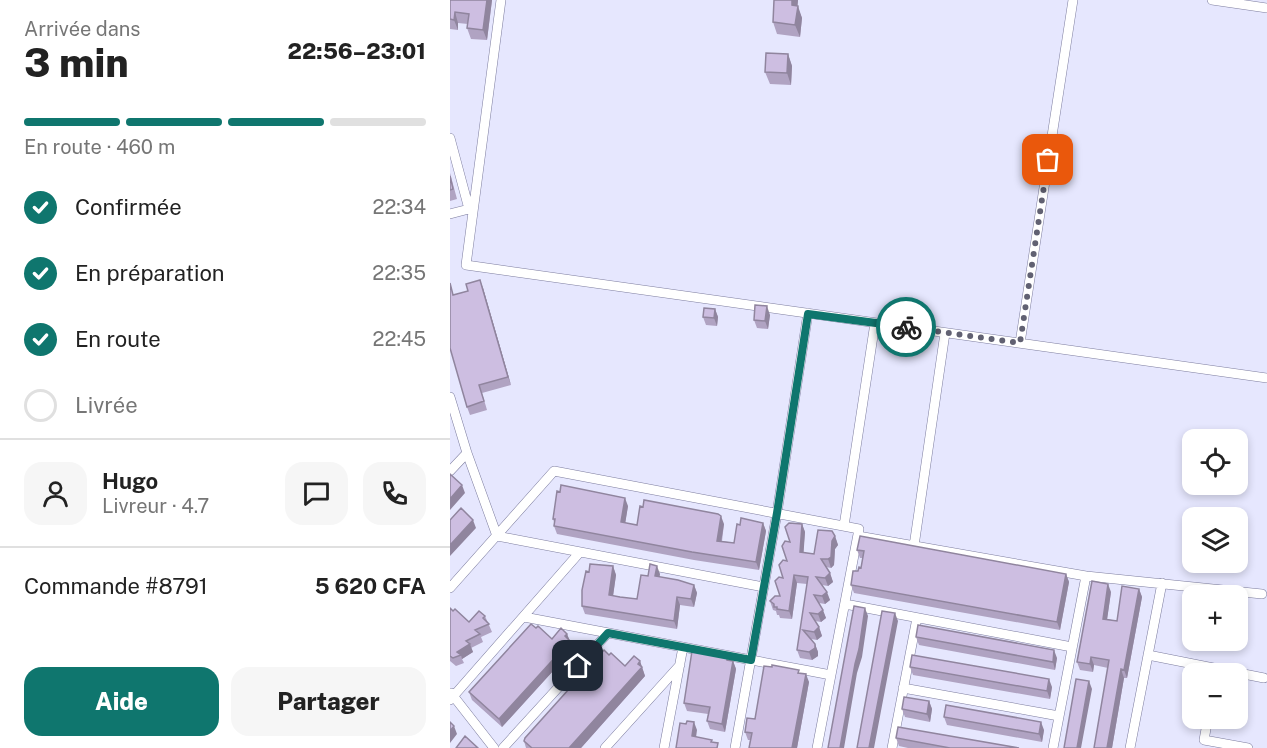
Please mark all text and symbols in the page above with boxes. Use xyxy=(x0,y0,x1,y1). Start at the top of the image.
text: Arrivée dans xyxy=(24,17,140,41)
text: 22:56–23:01 xyxy=(288,38,426,64)
text: 3 min xyxy=(24,40,129,86)
pin xyxy=(1022,134,1073,185)
text: En route · 460 m xyxy=(24,135,175,159)
icon: bag xyxy=(1031,143,1064,176)
icon: check xyxy=(24,191,57,224)
text: Confirmée xyxy=(75,194,182,220)
text: 22:34 xyxy=(373,195,426,219)
icon: check xyxy=(24,257,57,290)
text: En préparation xyxy=(75,260,225,286)
text: 22:35 xyxy=(372,261,426,285)
courier xyxy=(876,297,936,357)
icon: bike xyxy=(890,311,923,344)
icon: check xyxy=(24,323,57,356)
text: En route xyxy=(75,326,161,352)
text: 22:45 xyxy=(373,327,426,351)
text: Livrée xyxy=(75,392,138,418)
map controls xyxy=(1182,429,1248,729)
button: locate xyxy=(1182,429,1248,495)
button: person xyxy=(24,462,87,525)
button: chat xyxy=(285,462,348,525)
button: phone xyxy=(363,462,426,525)
text: Hugo xyxy=(102,468,158,494)
text: Livreur · 4.7 xyxy=(102,494,209,518)
button: layers xyxy=(1182,507,1248,573)
text: Commande #8791 xyxy=(24,573,208,599)
text: 5 620 CFA xyxy=(315,573,426,599)
button: + xyxy=(1182,585,1248,651)
pin xyxy=(552,640,603,691)
icon: home xyxy=(561,649,594,682)
button: − xyxy=(1182,663,1248,729)
button: Aide xyxy=(24,667,219,736)
button: Partager xyxy=(231,667,426,736)

